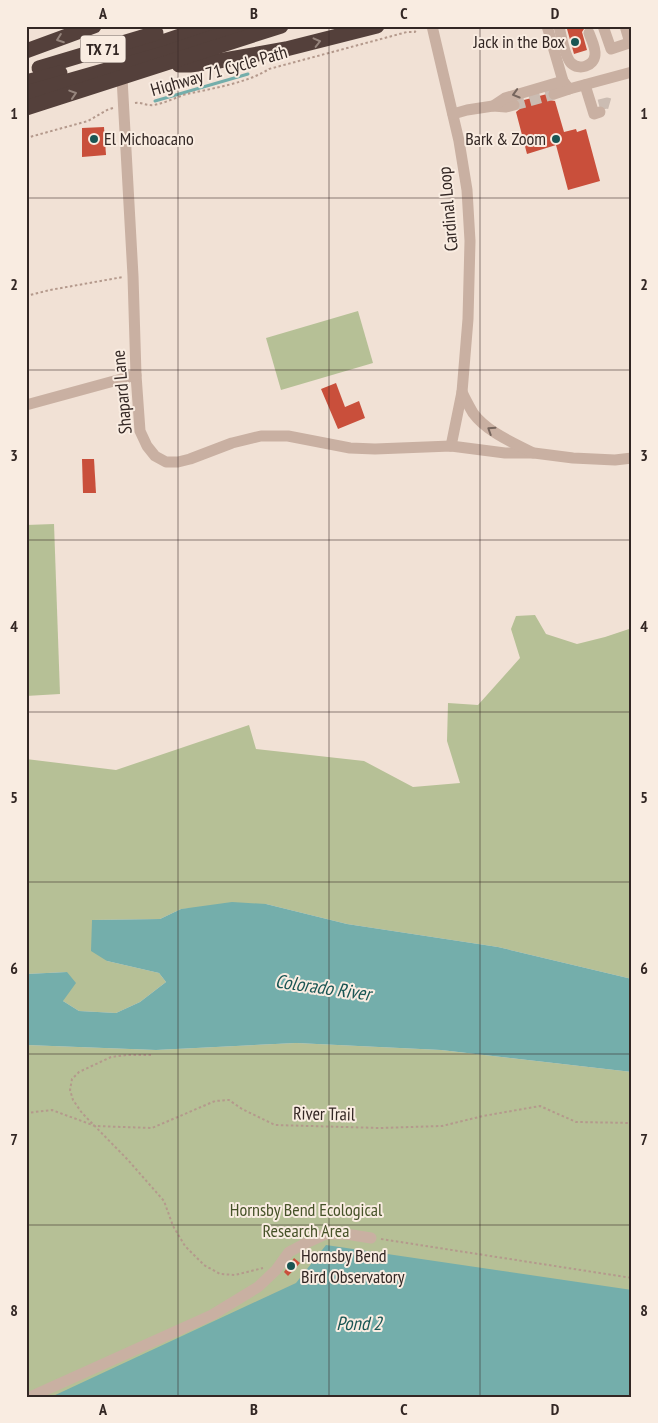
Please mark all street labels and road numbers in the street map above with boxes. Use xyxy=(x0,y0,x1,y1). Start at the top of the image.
road number: TX 71 xyxy=(80,36,126,62)
street label: Highway 71 Cycle Path xyxy=(148,40,290,101)
street label: Cardinal Loop xyxy=(432,166,463,252)
street label: Shapard Lane xyxy=(106,349,137,435)
street label: River Trail xyxy=(293,1101,356,1126)

